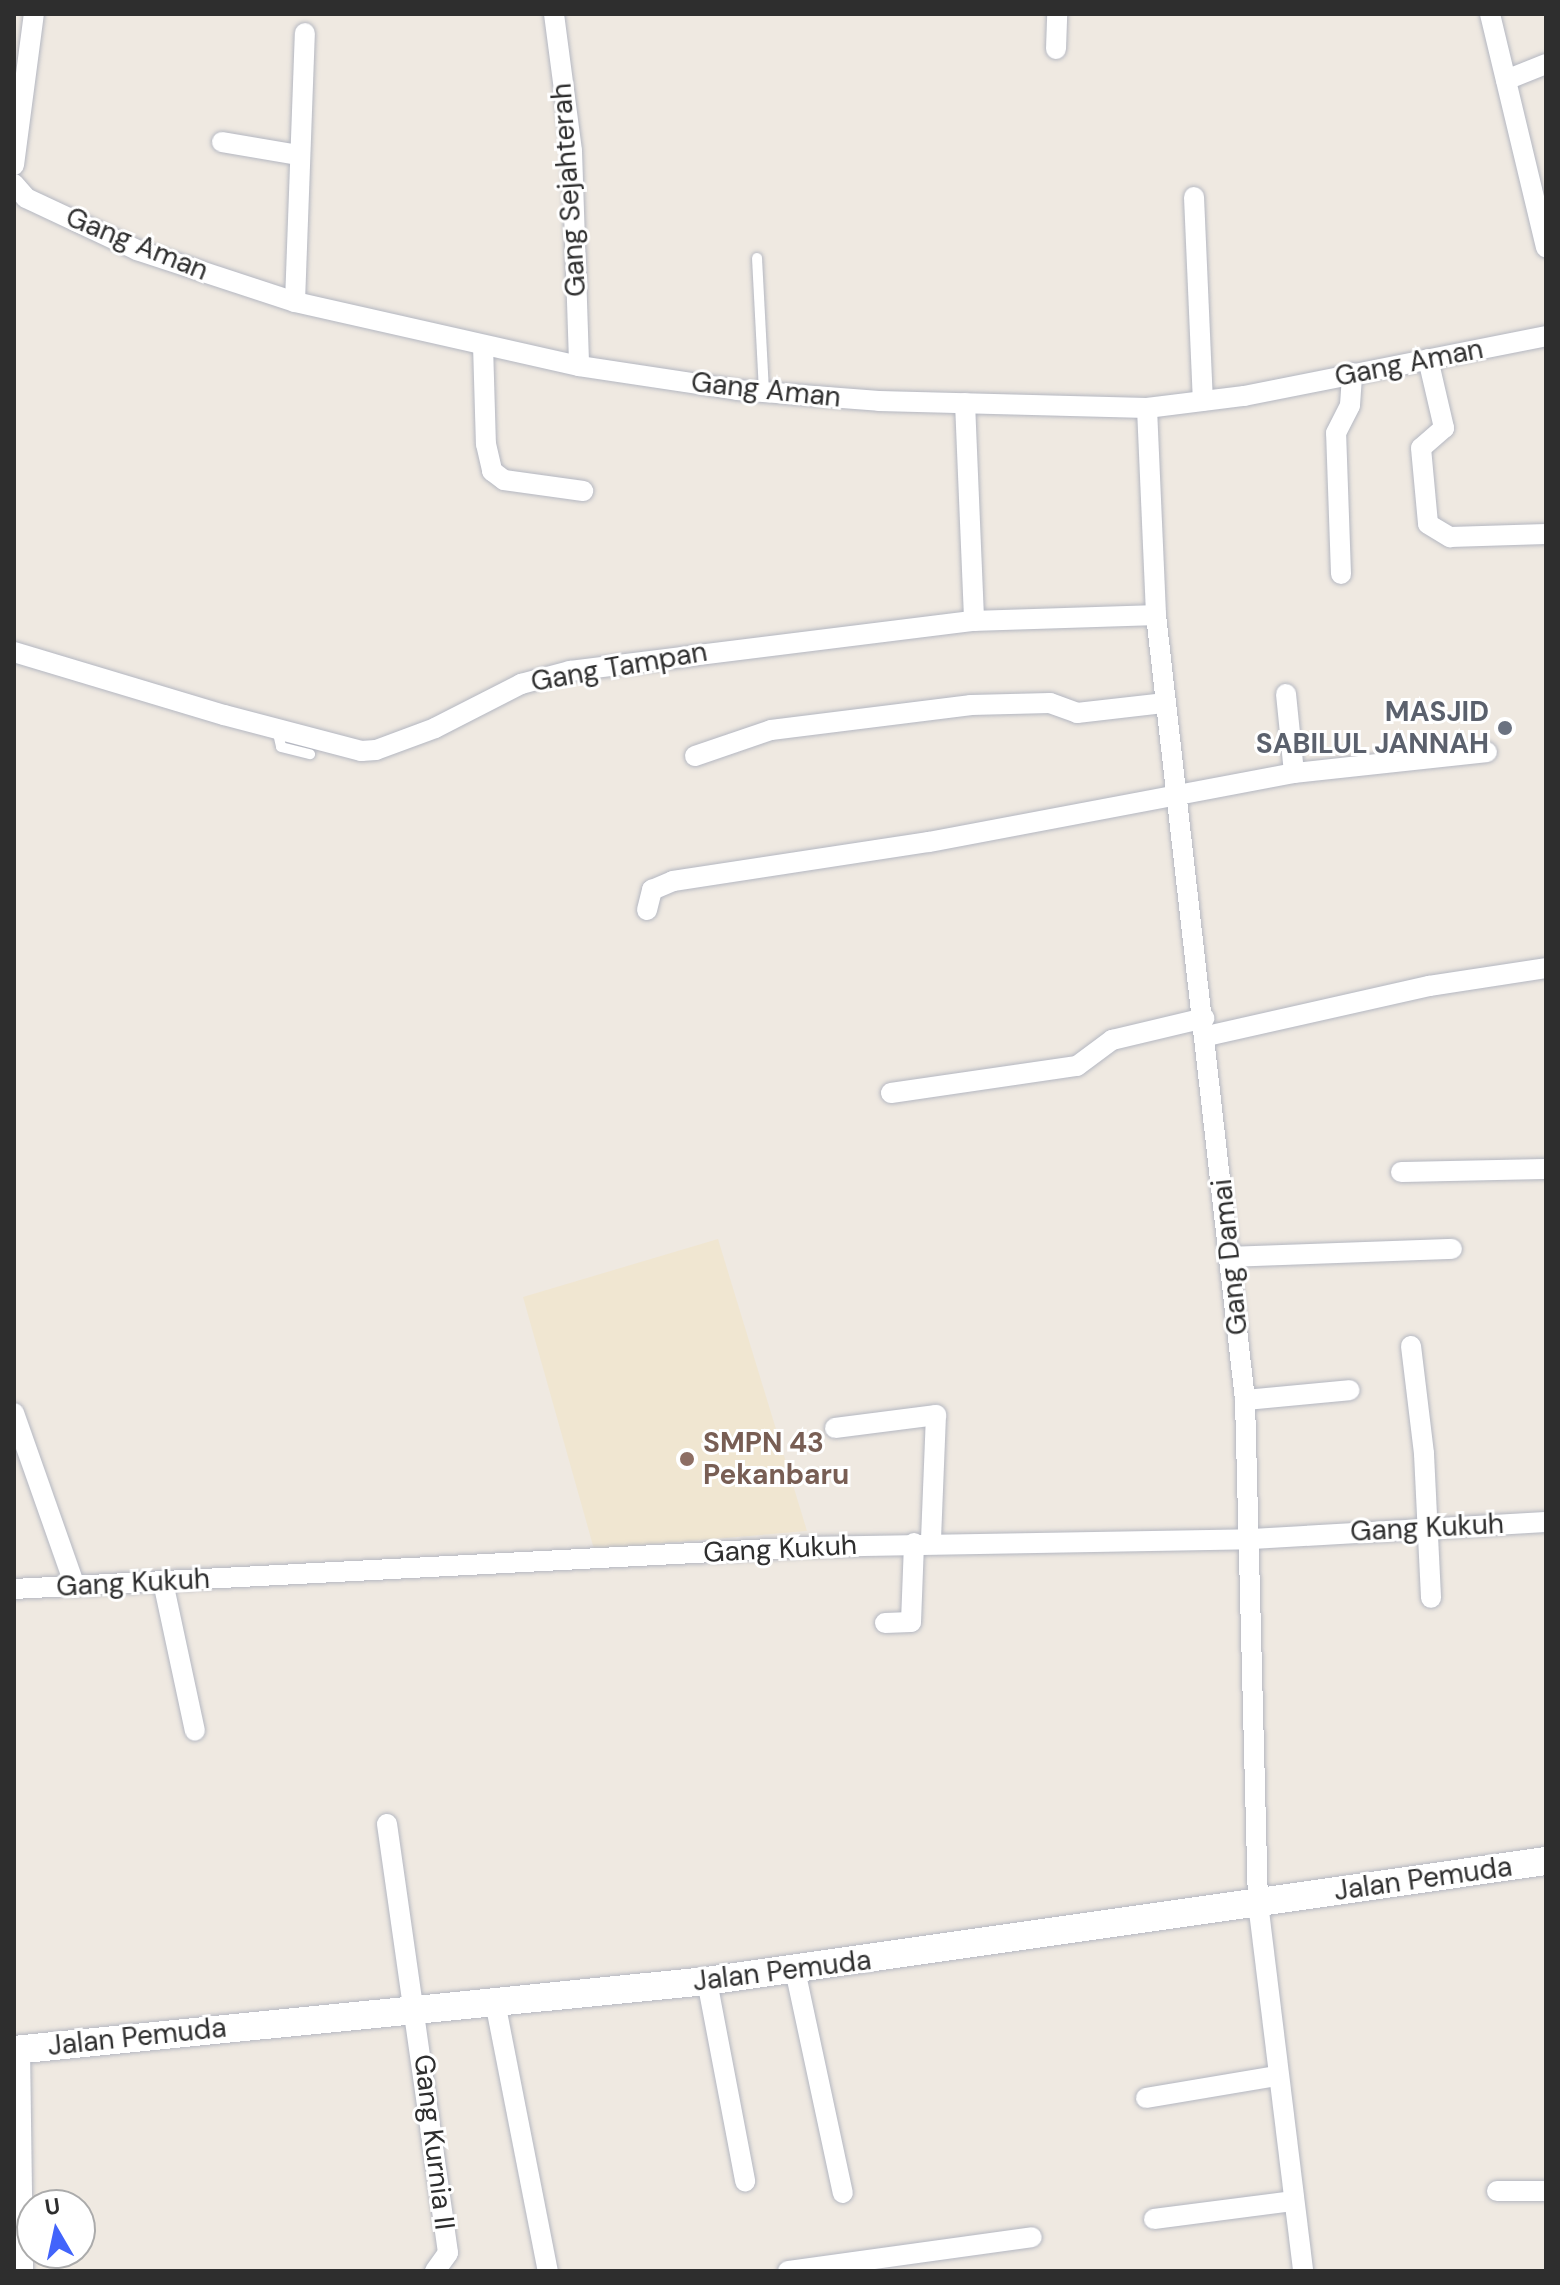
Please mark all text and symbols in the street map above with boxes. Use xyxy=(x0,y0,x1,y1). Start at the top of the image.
street label: Gang Sejahterah xyxy=(545,82,593,298)
street label: Gang Aman xyxy=(61,200,213,288)
street label: Gang Aman xyxy=(1332,332,1486,394)
street label: Gang Aman xyxy=(689,365,843,415)
street label: Gang Tampan xyxy=(528,635,710,699)
place label: MASJID SABILUL JANNAH xyxy=(1256,695,1489,761)
marker: MASJID SABILUL JANNAH xyxy=(1496,719,1514,737)
street label: Gang Damai xyxy=(1205,1177,1255,1337)
place label: SMPN 43 Pekanbaru xyxy=(703,1426,849,1492)
marker: SMPN 43 Pekanbaru xyxy=(678,1450,696,1468)
street label: Gang Kukuh xyxy=(1349,1507,1505,1549)
street label: Gang Kukuh xyxy=(702,1528,858,1570)
street label: Gang Kukuh xyxy=(55,1562,211,1604)
street label: Jalan Pemuda xyxy=(1332,1850,1514,1908)
street label: Jalan Pemuda xyxy=(691,1943,873,1999)
street label: Jalan Pemuda xyxy=(46,2011,228,2063)
street label: Gang Kurnia II xyxy=(407,2052,461,2232)
north arrow xyxy=(16,2189,96,2269)
text: U xyxy=(43,2191,62,2222)

